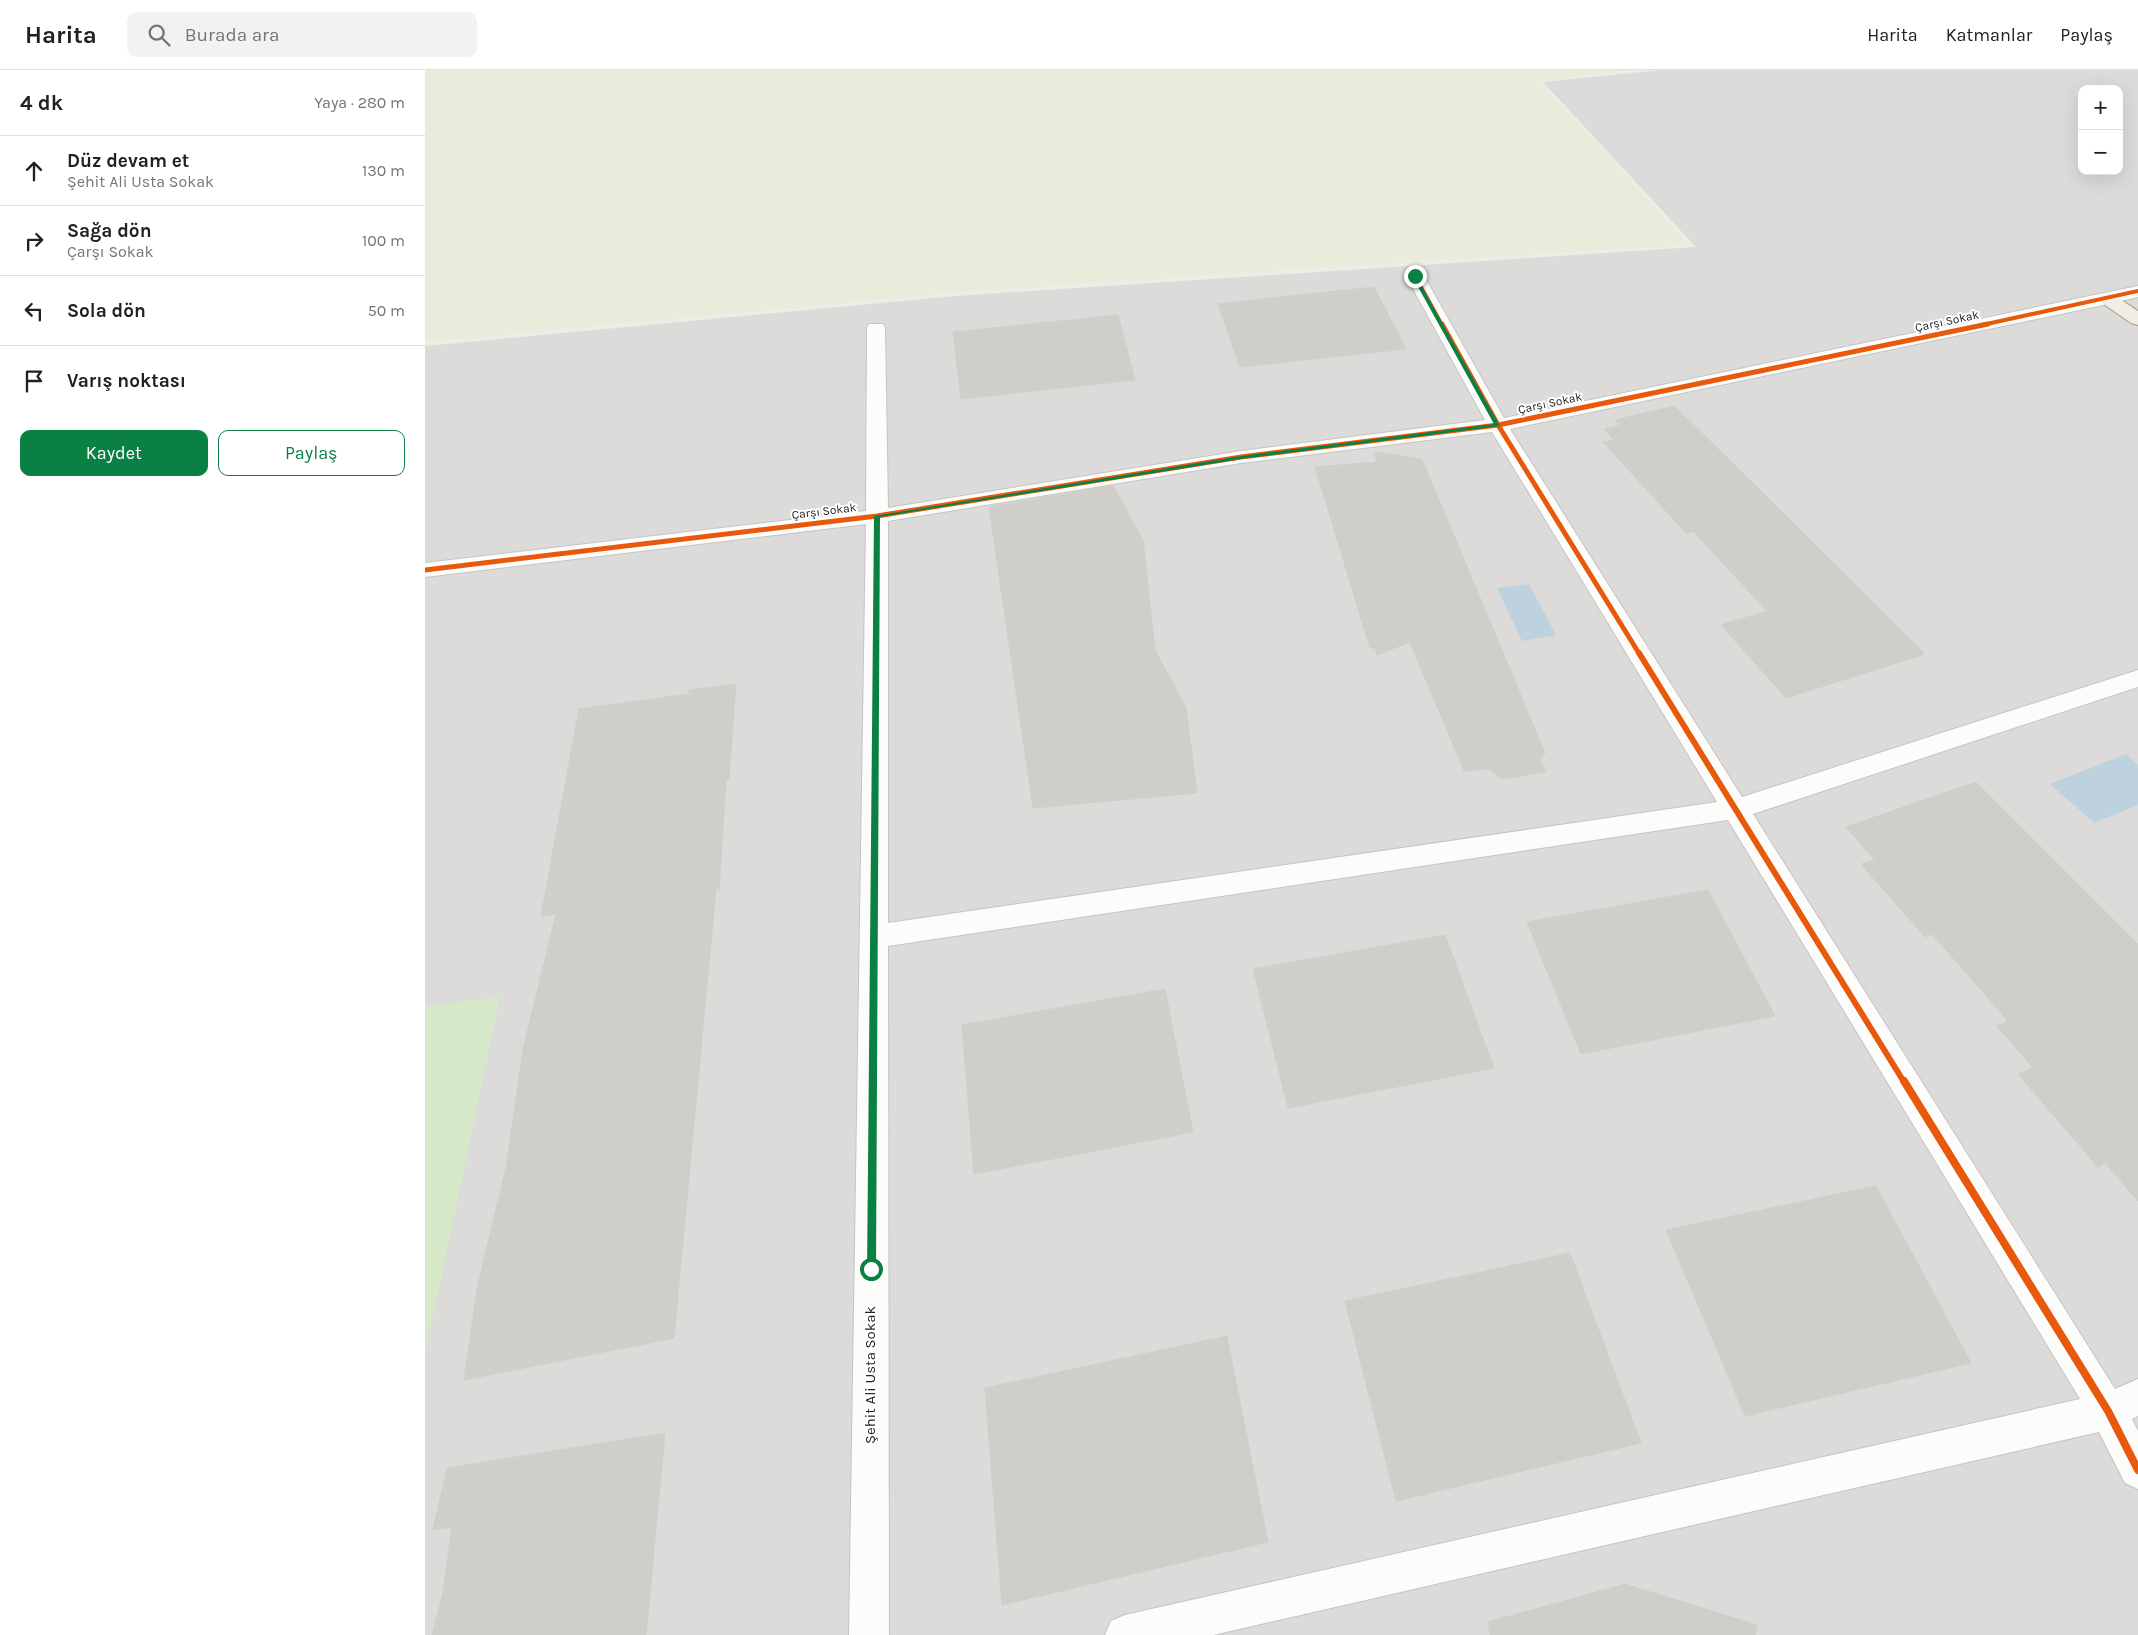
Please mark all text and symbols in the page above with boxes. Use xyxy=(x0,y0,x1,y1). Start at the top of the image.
search box xyxy=(127,12,477,57)
text: Harita xyxy=(25,21,97,49)
icon: search xyxy=(145,21,173,49)
text: Burada ara xyxy=(185,24,279,46)
text: Harita xyxy=(1867,24,1918,46)
text: Katmanlar xyxy=(1946,24,2032,46)
text: Paylaş xyxy=(2060,24,2113,46)
map controls xyxy=(2078,85,2123,175)
button: + xyxy=(2078,85,2123,130)
text: 4 dk xyxy=(20,91,63,115)
text: Yaya · 280 m xyxy=(314,93,405,112)
button: − xyxy=(2078,130,2123,175)
text: Düz devam et xyxy=(67,150,189,172)
icon: ahead xyxy=(20,157,48,185)
text: 130 m xyxy=(362,161,405,180)
text: Şehit Ali Usta Sokak xyxy=(67,172,214,191)
text: Sağa dön xyxy=(67,220,151,242)
icon: right xyxy=(20,227,48,255)
text: 100 m xyxy=(362,231,405,250)
text: Çarşı Sokak xyxy=(67,242,154,261)
route end xyxy=(1404,265,1427,288)
icon: left xyxy=(20,297,48,325)
text: Sola dön xyxy=(67,300,146,322)
text: 50 m xyxy=(368,301,405,320)
street label: Çarşı Sokak xyxy=(1914,307,1980,335)
icon: arrive xyxy=(20,367,48,395)
text: Varış noktası xyxy=(67,370,186,392)
street label: Çarşı Sokak xyxy=(1517,389,1583,417)
button: Kaydet xyxy=(20,430,208,476)
button: Paylaş xyxy=(218,430,405,476)
street label: Çarşı Sokak xyxy=(791,500,857,522)
route start xyxy=(860,1258,883,1281)
street label: Şehit Ali Usta Sokak xyxy=(861,1306,879,1444)

